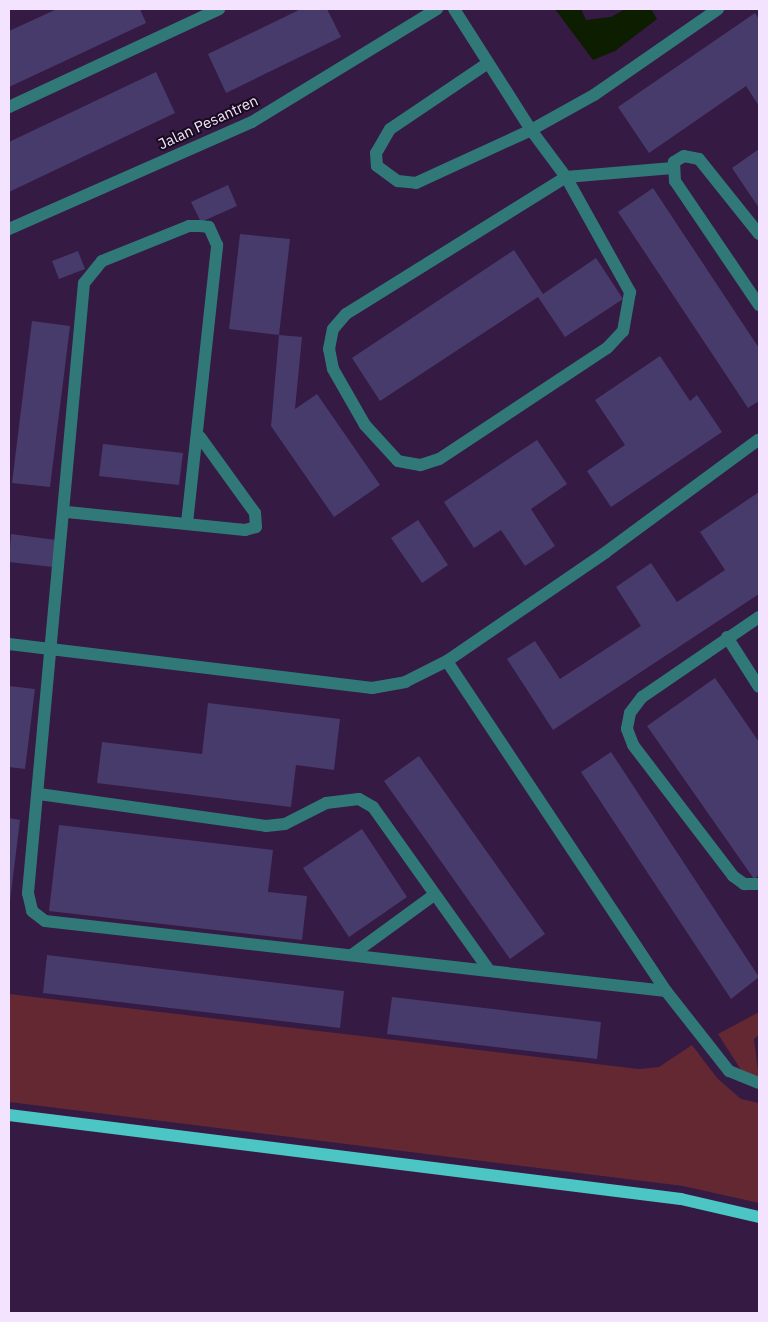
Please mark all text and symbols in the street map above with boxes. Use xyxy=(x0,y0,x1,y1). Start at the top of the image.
street label: Jalan Pesantren xyxy=(155,91,261,153)

